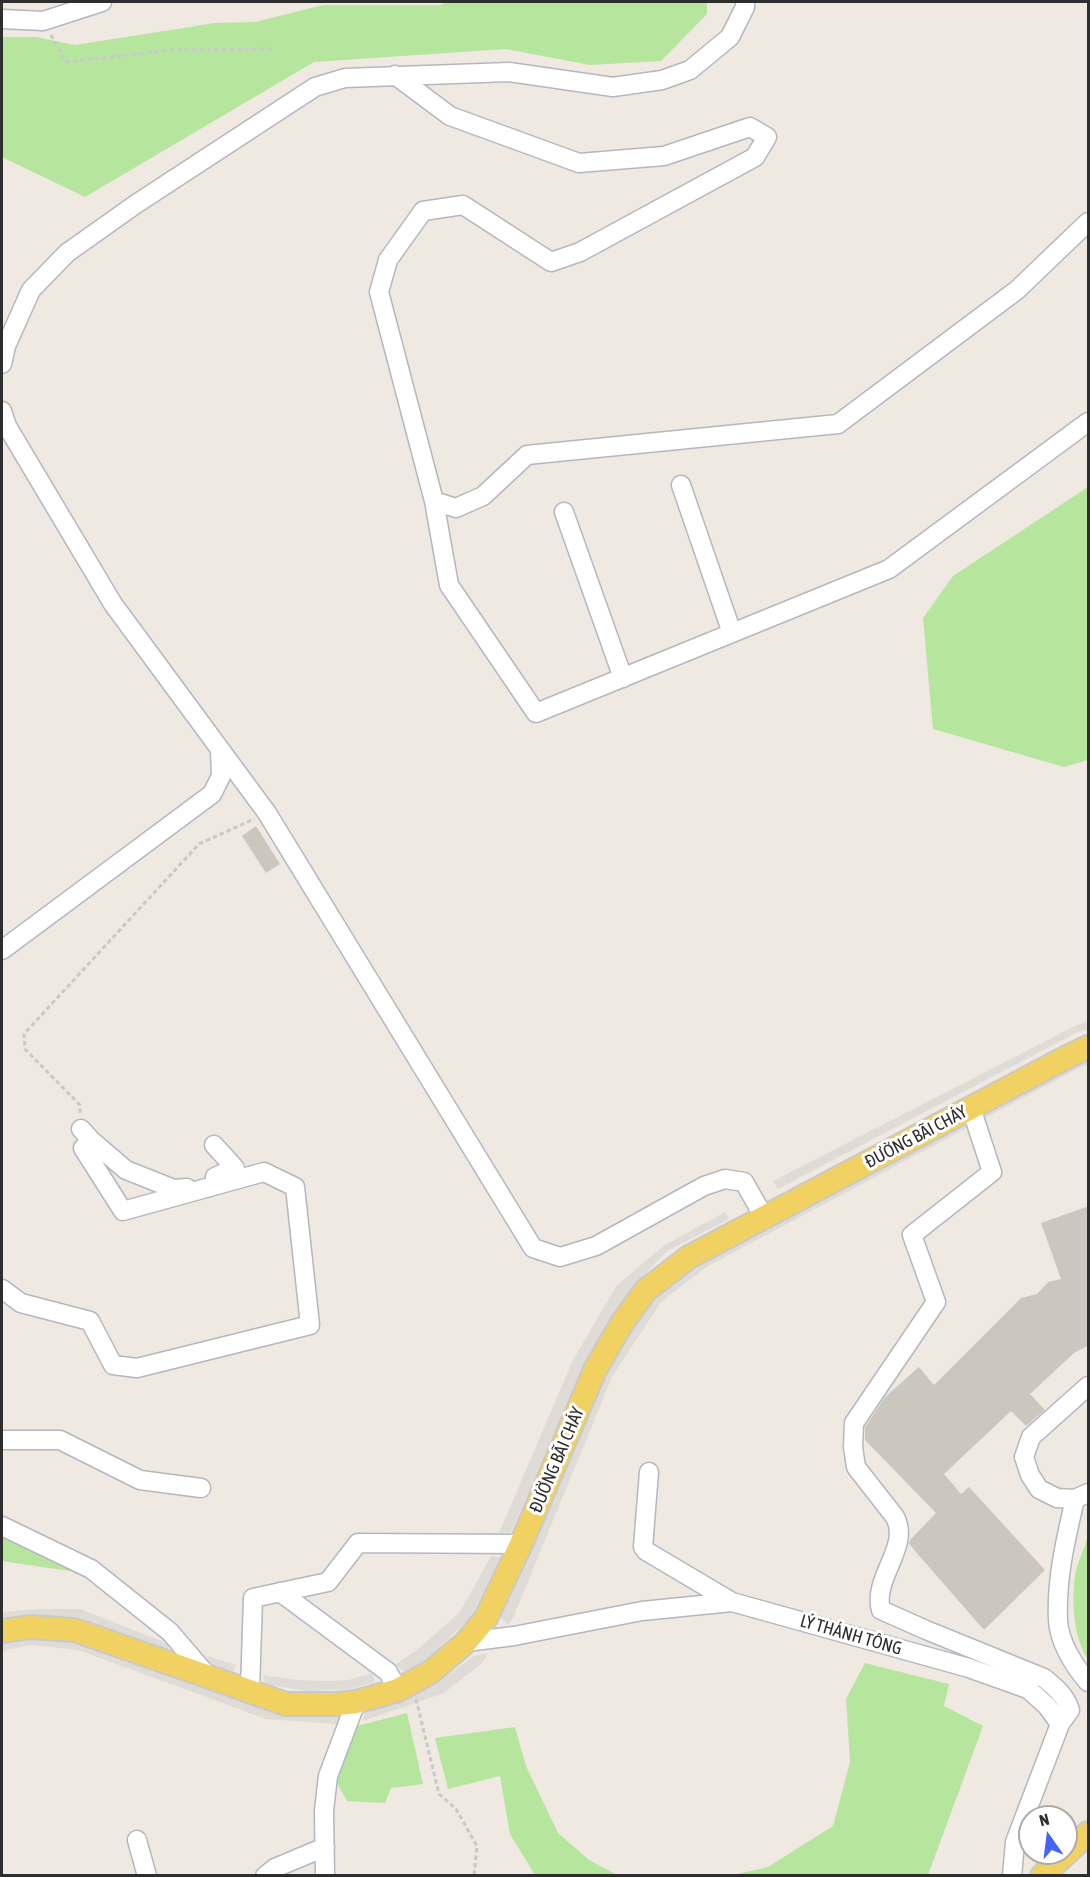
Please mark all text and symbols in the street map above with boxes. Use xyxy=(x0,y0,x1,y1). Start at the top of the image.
street label: ĐƯỜNG BÃI CHÁY xyxy=(861,1101,971,1173)
street label: ĐƯỜNG BÃI CHÁY xyxy=(525,1404,589,1516)
street label: LÝ THÁNH TÔNG xyxy=(797,1610,905,1660)
north arrow xyxy=(1018,1805,1078,1865)
text: N xyxy=(1037,1810,1051,1829)

